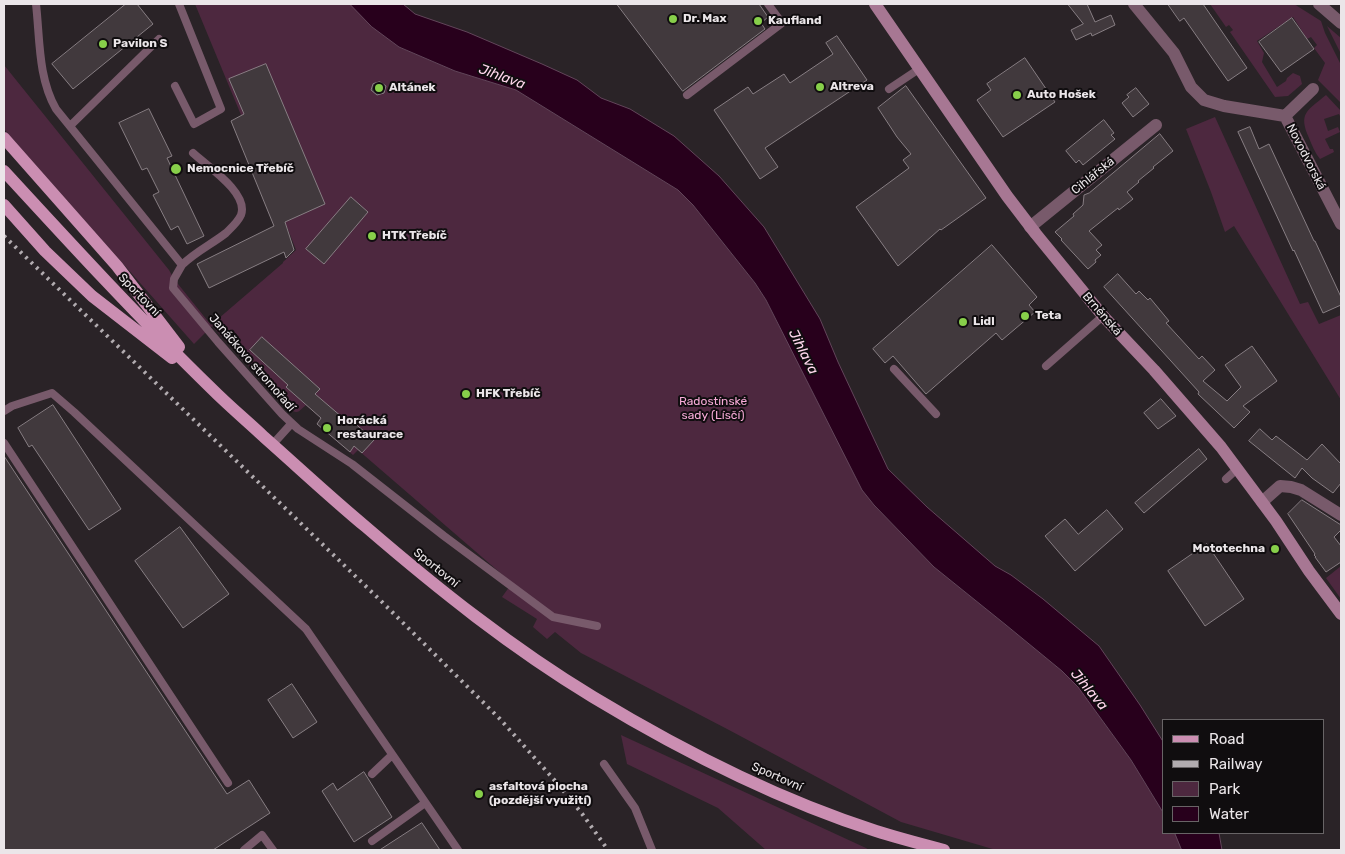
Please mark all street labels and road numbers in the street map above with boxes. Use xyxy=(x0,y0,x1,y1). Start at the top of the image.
street label: Novodvorská xyxy=(1283,122,1329,192)
street label: Cihlářská xyxy=(1069,154,1117,198)
street label: Sportovní xyxy=(115,270,163,320)
street label: Brněnská xyxy=(1079,289,1125,339)
street label: Janáčkovo stromořadí xyxy=(206,311,298,415)
street label: Sportovní xyxy=(410,545,462,591)
street label: Sportovní xyxy=(749,759,805,795)

